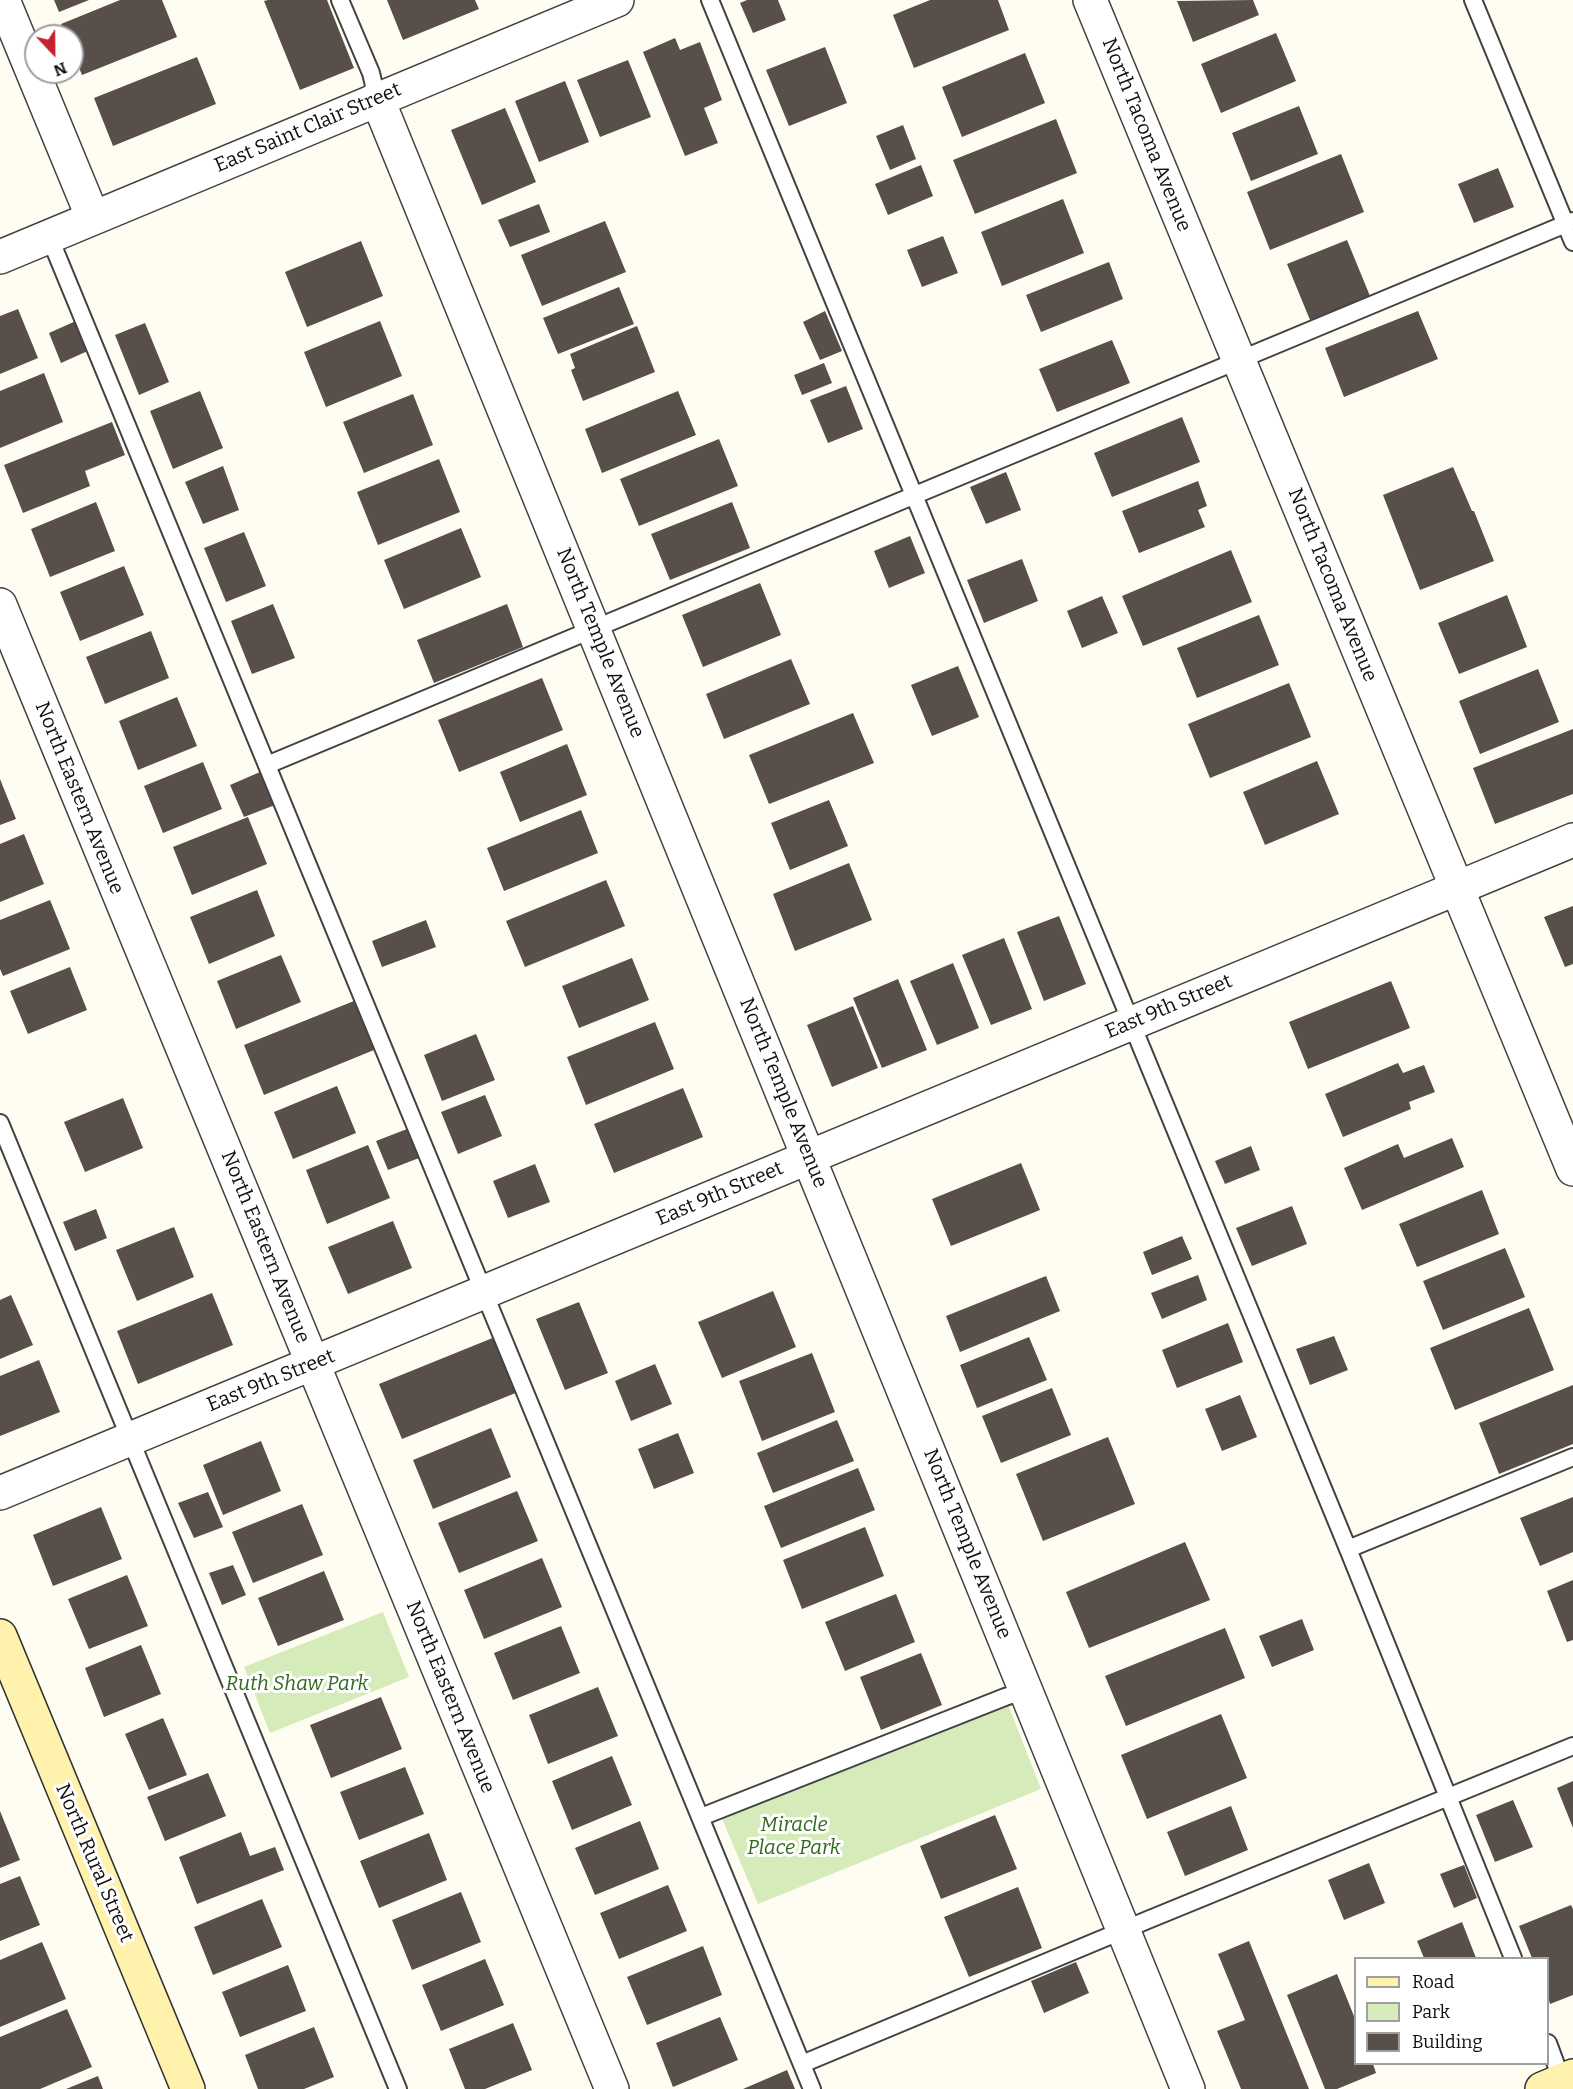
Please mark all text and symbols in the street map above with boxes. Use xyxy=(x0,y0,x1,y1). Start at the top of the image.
north arrow xyxy=(24,24,84,84)
street label: North Tacoma Avenue xyxy=(1096,35,1196,235)
text: N xyxy=(51,58,69,80)
street label: East Saint Clair Street xyxy=(211,78,405,178)
street label: North Tacoma Avenue xyxy=(1282,485,1382,685)
street label: North Temple Avenue xyxy=(551,544,649,742)
street label: North Eastern Avenue xyxy=(29,698,129,898)
street label: East 9th Street xyxy=(1102,969,1236,1045)
street label: North Temple Avenue xyxy=(734,994,832,1192)
street label: North Eastern Avenue xyxy=(215,1147,315,1347)
street label: East 9th Street xyxy=(653,1156,787,1232)
street label: East 9th Street xyxy=(204,1345,338,1417)
street label: North Temple Avenue xyxy=(918,1445,1016,1643)
street label: North Eastern Avenue xyxy=(400,1597,500,1797)
park label: Ruth Shaw Park xyxy=(226,1672,368,1696)
street label: North Rural Street xyxy=(50,1780,138,1946)
park label: Miracle Place Park xyxy=(747,1813,841,1860)
legend xyxy=(1354,1957,1549,2065)
text: Road xyxy=(1412,1971,1454,1993)
text: Park xyxy=(1412,2001,1450,2023)
text: Building xyxy=(1412,2031,1483,2053)

